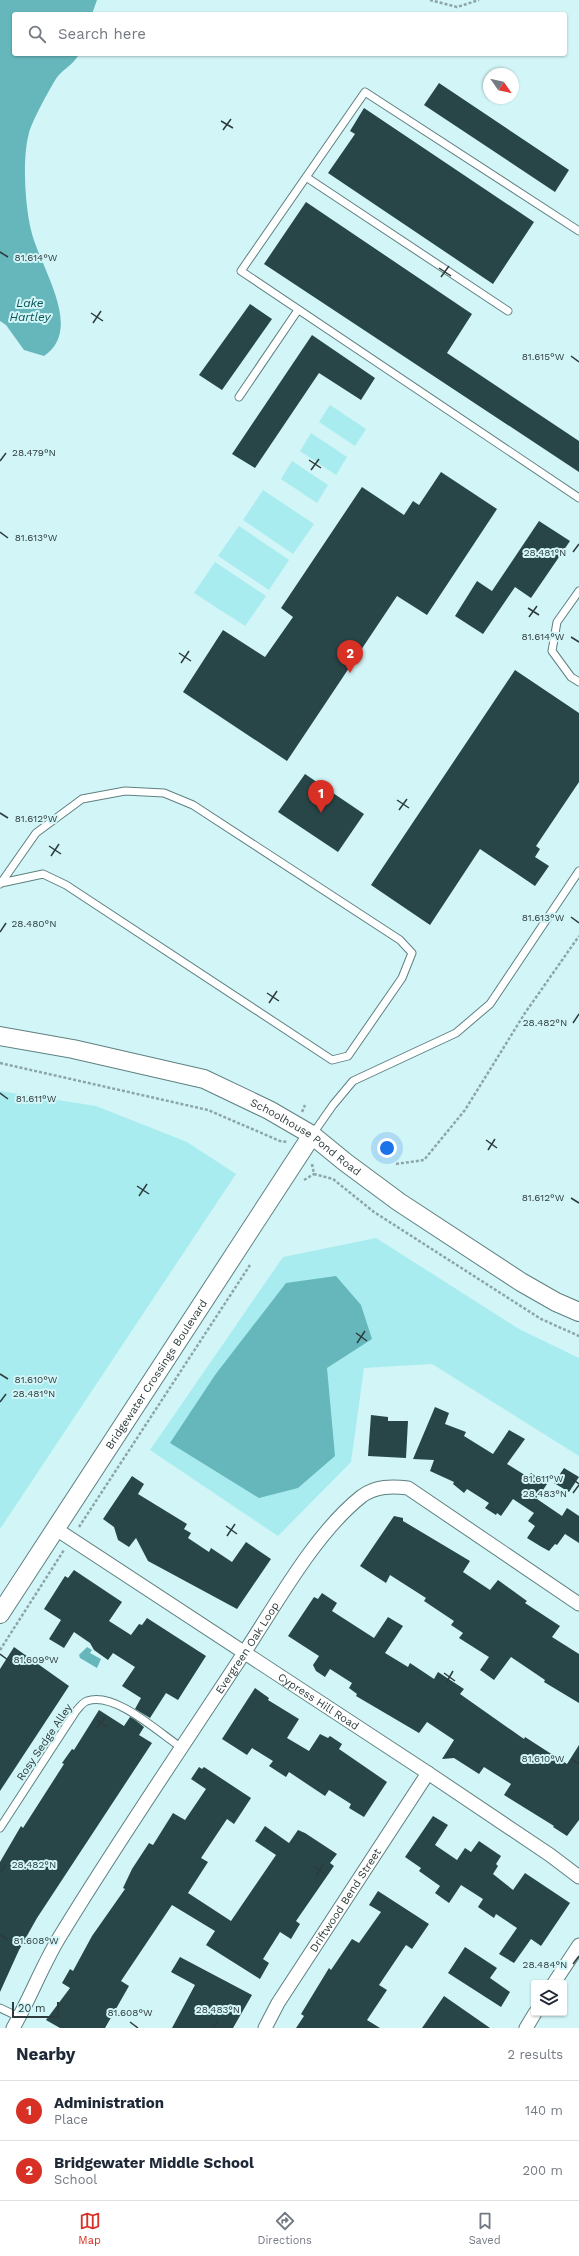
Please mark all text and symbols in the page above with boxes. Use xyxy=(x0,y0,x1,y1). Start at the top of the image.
search box xyxy=(12,12,567,56)
icon: search xyxy=(26,23,48,45)
text: Search here xyxy=(58,25,146,43)
north arrow xyxy=(483,68,519,104)
text: 81.614°W xyxy=(15,252,58,263)
water label: Lake Hartley xyxy=(9,296,52,324)
text: 81.615°W xyxy=(522,351,565,362)
text: 28.479°N xyxy=(12,447,56,458)
text: 81.613°W xyxy=(15,532,58,543)
text: 28.481°N xyxy=(524,547,566,558)
text: 81.614°W xyxy=(522,631,565,642)
pin: 2 xyxy=(337,640,363,673)
pin: 1 xyxy=(308,780,334,813)
text: 81.612°W xyxy=(15,813,58,824)
text: 81.613°W xyxy=(522,912,565,923)
text: 28.480°N xyxy=(12,918,56,929)
text: 28.482°N xyxy=(523,1017,567,1028)
text: 81.611°W xyxy=(16,1093,57,1104)
street label: Schoolhouse Pond Road xyxy=(248,1096,363,1179)
your location xyxy=(377,1138,397,1158)
text: 81.612°W xyxy=(522,1192,565,1203)
street label: Bridgewater Crossings Boulevard xyxy=(103,1297,210,1452)
text: 81.610°W xyxy=(15,1374,58,1385)
text: 28.481°N xyxy=(13,1388,55,1399)
text: 81.611°W xyxy=(523,1473,564,1484)
text: 28.483°N xyxy=(523,1488,567,1499)
street label: Evergreen Oak Loop xyxy=(213,1599,282,1697)
text: 81.609°W xyxy=(13,1654,59,1665)
street label: Cypress Hill Road xyxy=(275,1670,361,1733)
street label: Rosy Sedge Alley xyxy=(14,1701,75,1783)
text: 81.610°W xyxy=(522,1753,565,1764)
street label: Driftwood Bend Street xyxy=(307,1846,384,1955)
text: 28.482°N xyxy=(12,1859,56,1870)
text: 81.608°W xyxy=(13,1935,59,1946)
text: 28.484°N xyxy=(523,1959,567,1970)
map controls xyxy=(531,1980,567,2016)
button: layers xyxy=(531,1980,567,2016)
scale bar xyxy=(12,2000,59,2019)
text: 20 m xyxy=(18,2002,46,2015)
text: 28.483°N xyxy=(196,2004,240,2015)
text: 81.608°W xyxy=(107,2007,153,2018)
text: Nearby xyxy=(16,2044,75,2064)
text: 2 results xyxy=(508,2047,563,2062)
text: Administration xyxy=(54,2094,164,2112)
text: 1 xyxy=(26,2103,32,2118)
text: 140 m xyxy=(525,2103,563,2118)
text: Place xyxy=(54,2112,88,2127)
text: Bridgewater Middle School xyxy=(54,2154,254,2172)
text: 2 xyxy=(25,2163,33,2178)
text: 200 m xyxy=(522,2163,563,2178)
text: School xyxy=(54,2172,97,2187)
tab: Map xyxy=(78,2210,101,2247)
tab: Directions xyxy=(258,2210,312,2247)
tab: Saved xyxy=(469,2210,501,2247)

